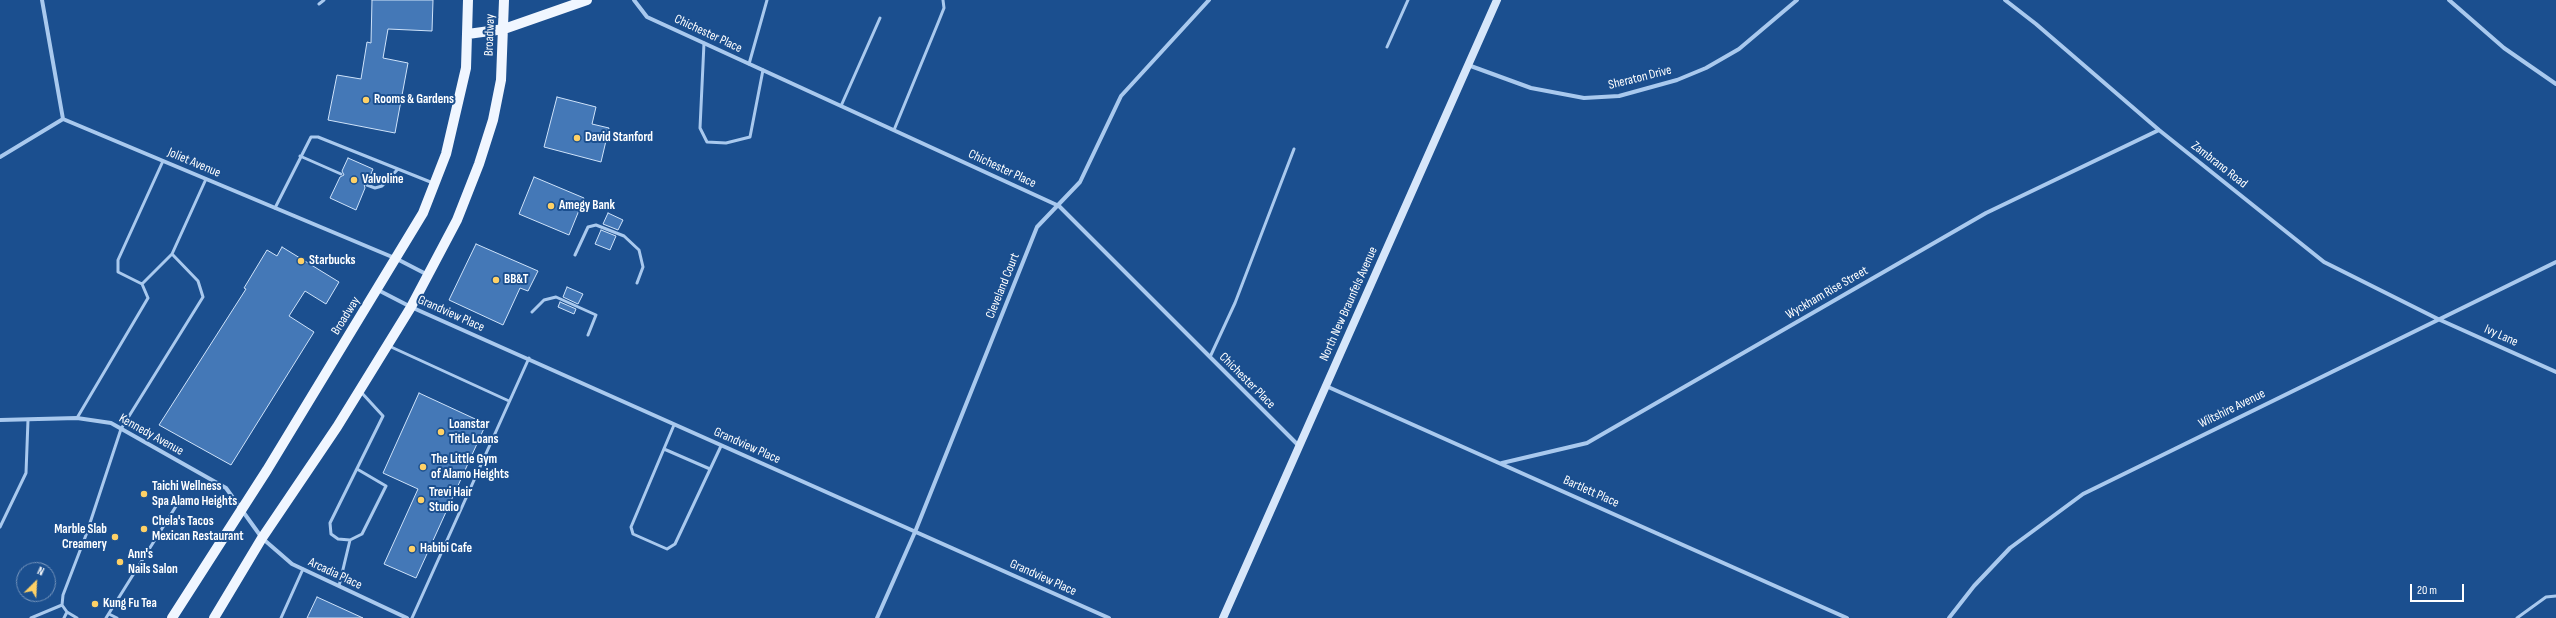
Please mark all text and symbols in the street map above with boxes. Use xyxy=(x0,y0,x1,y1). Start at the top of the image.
street label: Chichester Place xyxy=(672,11,744,57)
street label: Broadway xyxy=(481,14,499,56)
street label: Sheraton Drive xyxy=(1607,63,1673,93)
place label: Rooms & Gardens xyxy=(374,92,454,108)
marker: Rooms & Gardens xyxy=(361,95,371,105)
place label: David Stanford xyxy=(585,130,653,146)
marker: David Stanford xyxy=(572,133,582,143)
street label: Zambrano Road xyxy=(2188,138,2250,192)
street label: Joliet Avenue xyxy=(165,145,223,181)
street label: Chichester Place xyxy=(966,146,1038,192)
place label: Valvoline xyxy=(362,172,404,188)
marker: Valvoline xyxy=(349,175,359,185)
place label: Amegy Bank xyxy=(559,198,615,214)
marker: Amegy Bank xyxy=(546,201,556,211)
street label: North New Braunfels Avenue xyxy=(1317,244,1381,364)
street label: Cleveland Court xyxy=(983,251,1023,321)
place label: Starbucks xyxy=(309,253,356,269)
marker: Starbucks xyxy=(296,256,306,266)
street label: Wyckham Rise Street xyxy=(1783,263,1871,323)
place label: BB&T xyxy=(504,272,528,288)
marker: BB&T xyxy=(491,275,501,285)
street label: Grandview Place xyxy=(415,292,487,336)
street label: Broadway xyxy=(328,294,364,338)
street label: Ivy Lane xyxy=(2482,322,2520,350)
street label: Chichester Place xyxy=(1216,350,1278,412)
street label: Wiltshire Avenue xyxy=(2196,386,2268,432)
street label: Kennedy Avenue xyxy=(116,411,186,459)
place label: Loanstar Title Loans xyxy=(449,417,499,448)
street label: Grandview Place xyxy=(711,424,783,468)
marker: Loanstar Title Loans xyxy=(436,427,446,437)
place label: The Little Gym of Alamo Heights xyxy=(431,452,509,483)
marker: The Little Gym of Alamo Heights xyxy=(418,462,428,472)
street label: Bartlett Place xyxy=(1561,473,1621,511)
place label: Taichi Wellness Spa Alamo Heights xyxy=(152,479,237,510)
place label: Trevi Hair Studio xyxy=(429,485,472,516)
marker: Taichi Wellness Spa Alamo Heights xyxy=(139,489,149,499)
marker: Trevi Hair Studio xyxy=(416,495,426,505)
place label: Chela's Tacos Mexican Restaurant xyxy=(152,514,244,545)
place label: Marble Slab Creamery xyxy=(54,522,107,553)
marker: Chela's Tacos Mexican Restaurant xyxy=(139,524,149,534)
marker: Marble Slab Creamery xyxy=(110,532,120,542)
place label: Habibi Cafe xyxy=(420,541,472,557)
marker: Habibi Cafe xyxy=(407,544,417,554)
place label: Ann's Nails Salon xyxy=(128,547,178,578)
street label: Arcadia Place xyxy=(306,555,364,593)
street label: Grandview Place xyxy=(1007,556,1079,600)
marker: Ann's Nails Salon xyxy=(115,557,125,567)
north arrow xyxy=(16,562,56,602)
text: N xyxy=(35,564,46,579)
scale bar xyxy=(2412,576,2466,602)
text: 20 m xyxy=(2417,583,2437,598)
place label: Kung Fu Tea xyxy=(103,596,157,612)
marker: Kung Fu Tea xyxy=(90,599,100,609)

